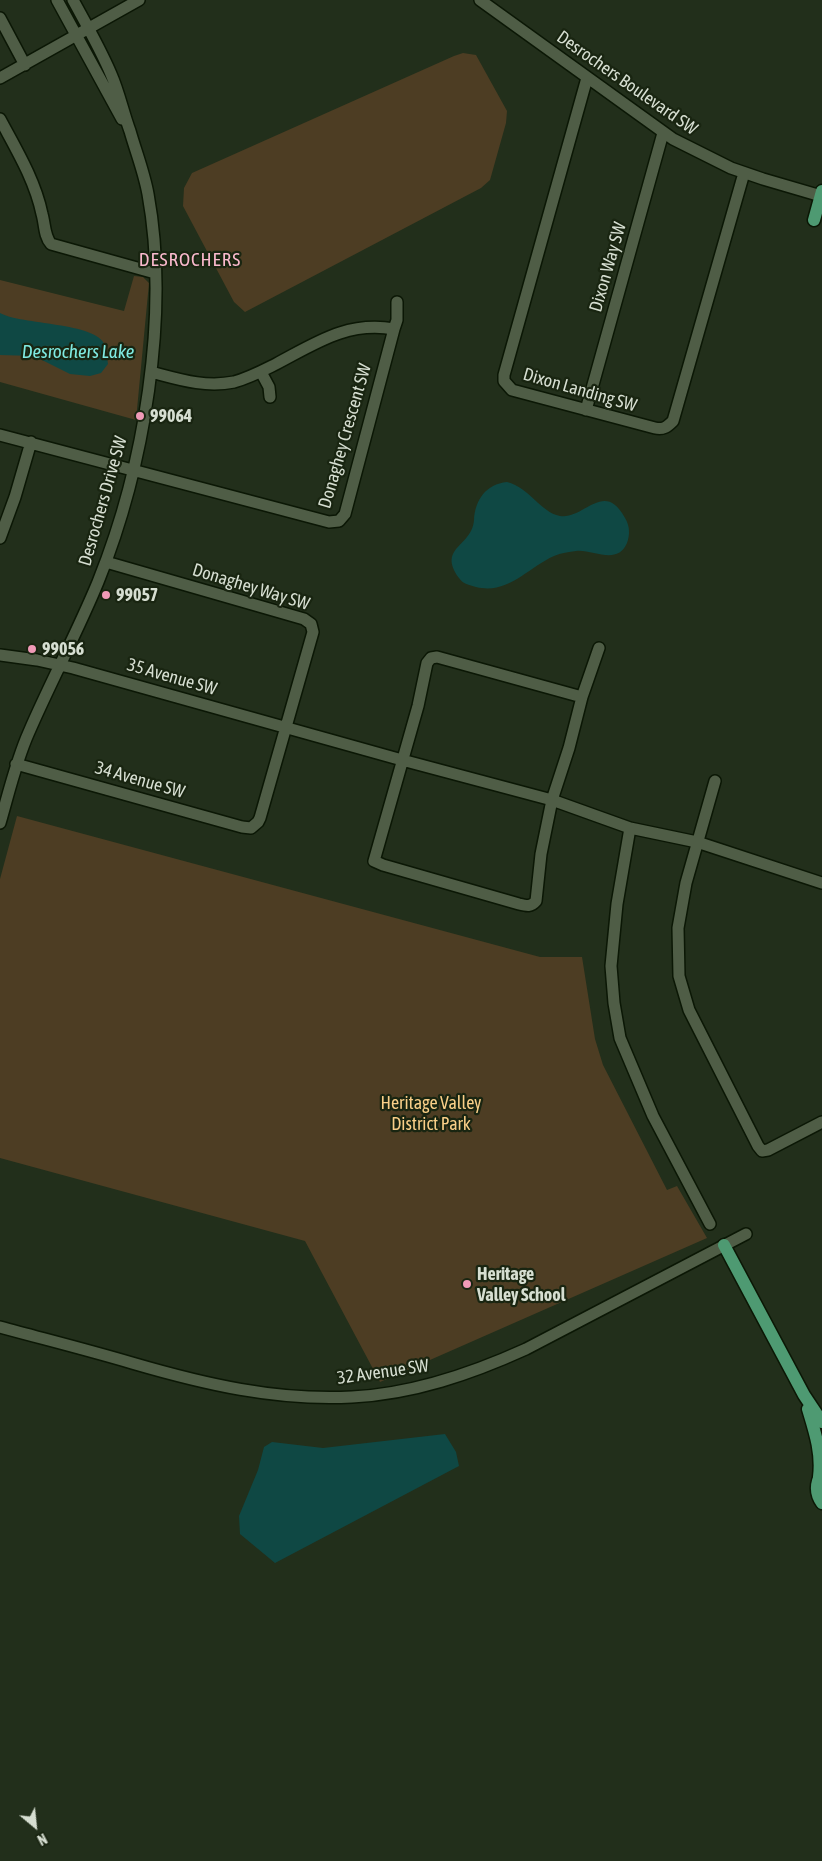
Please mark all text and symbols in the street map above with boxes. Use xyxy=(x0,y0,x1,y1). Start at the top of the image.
street label: Desrochers Boulevard SW xyxy=(552,26,702,140)
street label: Dixon Way SW xyxy=(585,220,631,314)
district label: DESROCHERS xyxy=(138,249,242,271)
water label: Desrochers Lake xyxy=(22,341,134,363)
street label: Donaghey Crescent SW xyxy=(314,361,376,511)
street label: Dixon Landing SW xyxy=(521,363,639,417)
place label: 99064 xyxy=(150,405,192,427)
marker: 99064 xyxy=(134,410,146,422)
street label: Desrochers Drive SW xyxy=(74,434,132,568)
street label: Donaghey Way SW xyxy=(190,559,312,615)
place label: 99057 xyxy=(116,584,158,606)
marker: 99057 xyxy=(100,589,112,601)
place label: 99056 xyxy=(42,638,84,660)
marker: 99056 xyxy=(26,643,38,655)
street label: 35 Avenue SW xyxy=(125,654,219,700)
street label: 34 Avenue SW xyxy=(93,757,187,803)
park label: Heritage Valley District Park xyxy=(380,1092,482,1134)
place label: Heritage Valley School xyxy=(477,1263,566,1306)
marker: Heritage Valley School xyxy=(461,1278,473,1290)
street label: 32 Avenue SW xyxy=(336,1355,430,1389)
north arrow xyxy=(10,1801,60,1851)
text: N xyxy=(35,1830,49,1848)

